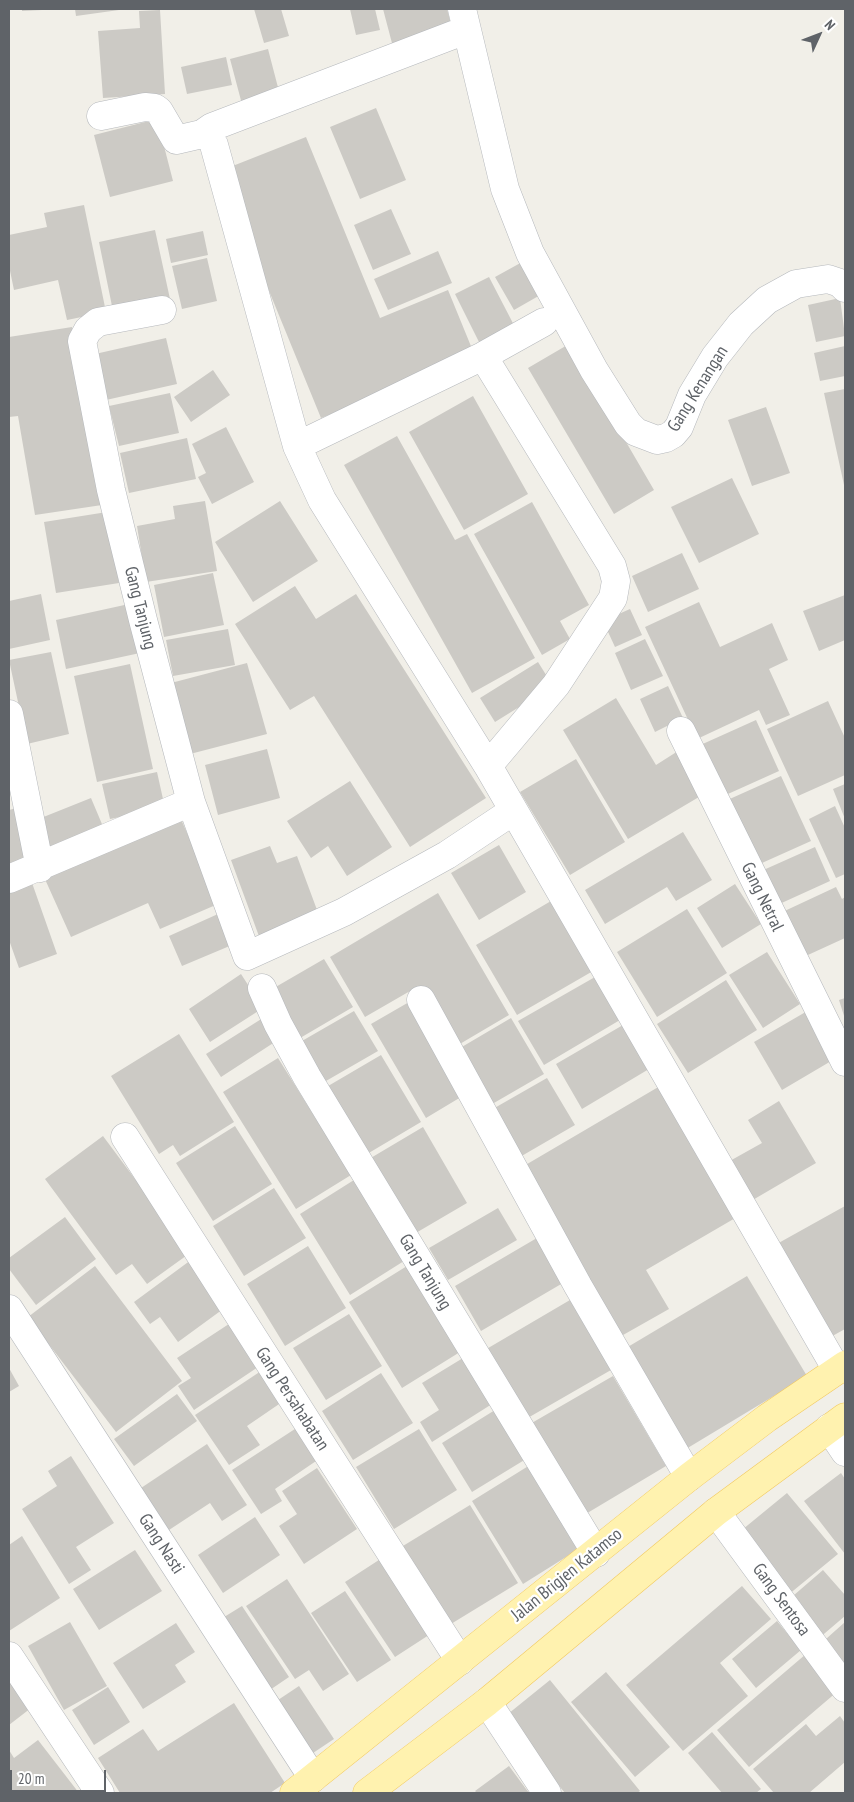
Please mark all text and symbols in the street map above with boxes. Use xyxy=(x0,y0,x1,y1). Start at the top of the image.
north arrow xyxy=(794,10,844,60)
text: N xyxy=(821,16,839,34)
street label: Gang Kenangan xyxy=(663,342,733,436)
street label: Gang Tanjung xyxy=(119,564,161,652)
street label: Gang Netral xyxy=(736,859,788,935)
street label: Gang Tanjung xyxy=(394,1230,456,1314)
street label: Gang Persahabatan xyxy=(251,1343,333,1455)
street label: Gang Nasti xyxy=(134,1510,188,1578)
street label: Jalan Brigjen Katamso xyxy=(507,1524,627,1626)
street label: Gang Sentosa xyxy=(747,1559,815,1641)
scale bar xyxy=(12,1760,109,1792)
text: 20 m xyxy=(18,1769,44,1788)

